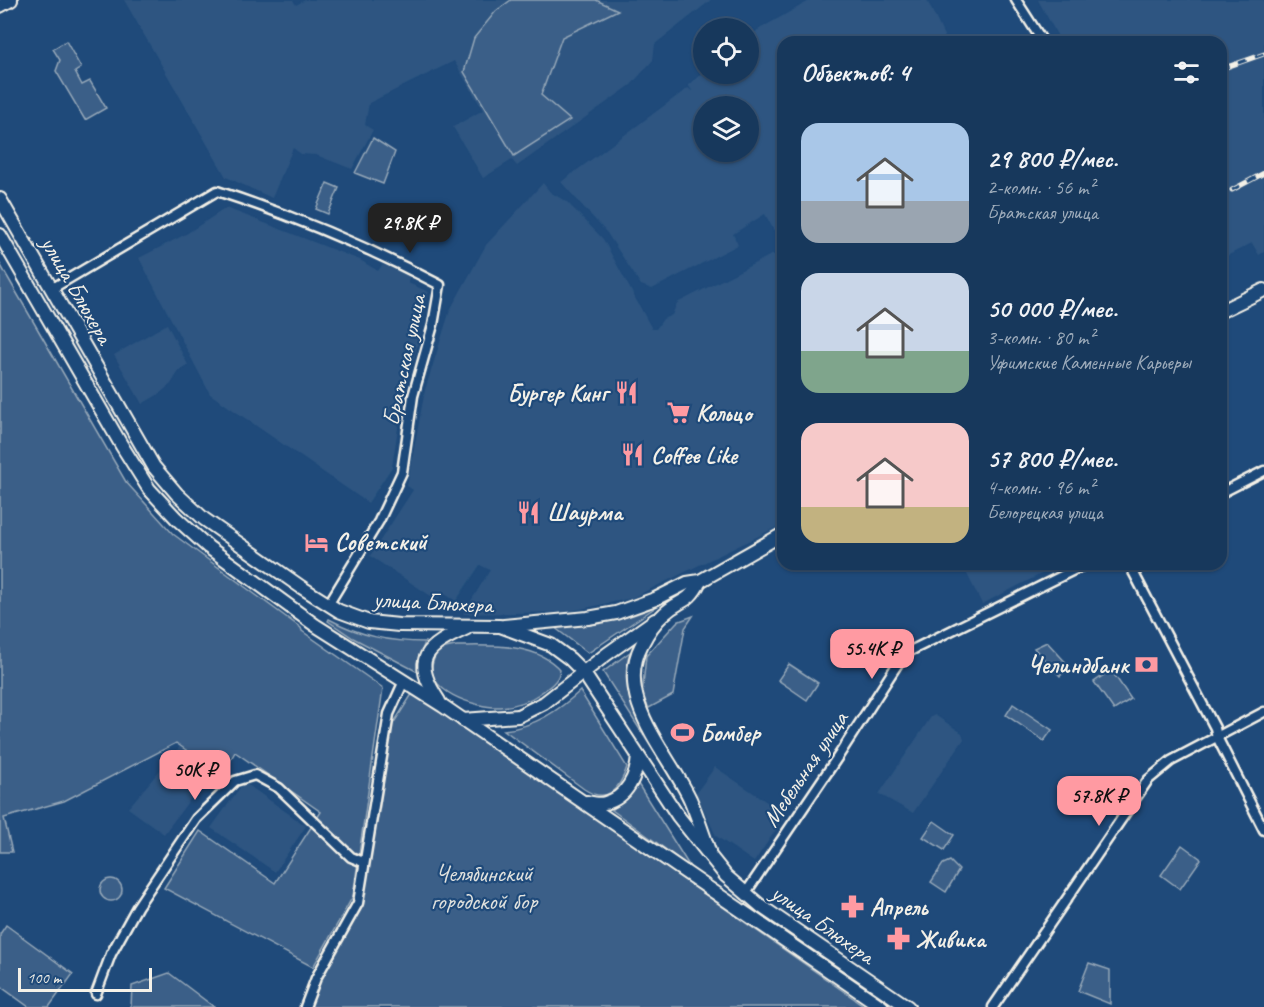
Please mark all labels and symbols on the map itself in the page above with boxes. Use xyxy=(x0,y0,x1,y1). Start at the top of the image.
pin: 29.8K ₽ xyxy=(355,203,465,254)
street label: улица Блюхера xyxy=(33,229,121,351)
street label: Братская улица xyxy=(375,290,433,428)
place label: Бургер Кинг xyxy=(507,378,611,408)
restaurant icon: Бургер Кинг xyxy=(613,380,639,406)
place label: Кольцо xyxy=(696,398,754,428)
supermarket icon: Кольцо xyxy=(665,400,691,426)
place label: Coffee Like xyxy=(651,440,739,470)
restaurant icon: Coffee Like xyxy=(620,442,646,468)
place label: Шаурма xyxy=(547,497,625,527)
restaurant icon: Шаурма xyxy=(516,499,542,525)
place label: Советский xyxy=(335,527,429,557)
hotel icon: Советский xyxy=(304,529,330,555)
street label: улица Блюхера xyxy=(371,584,496,620)
pin: 55.4K ₽ xyxy=(817,629,927,680)
place label: Челиндбанк xyxy=(1027,650,1131,680)
bank icon: Челиндбанк xyxy=(1134,652,1160,678)
street label: Мебельная улица xyxy=(755,704,855,833)
place label: Бомбер xyxy=(700,718,762,748)
sports icon: Бомбер xyxy=(669,720,695,746)
pin: 50K ₽ xyxy=(153,750,237,801)
pin: 57.8K ₽ xyxy=(1044,776,1154,827)
park label: Челябинский городской бор xyxy=(431,858,539,916)
street label: улица Блюхера xyxy=(764,876,882,972)
place label: Апрель xyxy=(870,892,929,922)
pharmacy icon: Апрель xyxy=(839,894,865,920)
place label: Живика xyxy=(916,924,988,954)
pharmacy icon: Живика xyxy=(885,926,911,952)
scale bar xyxy=(18,965,152,992)

